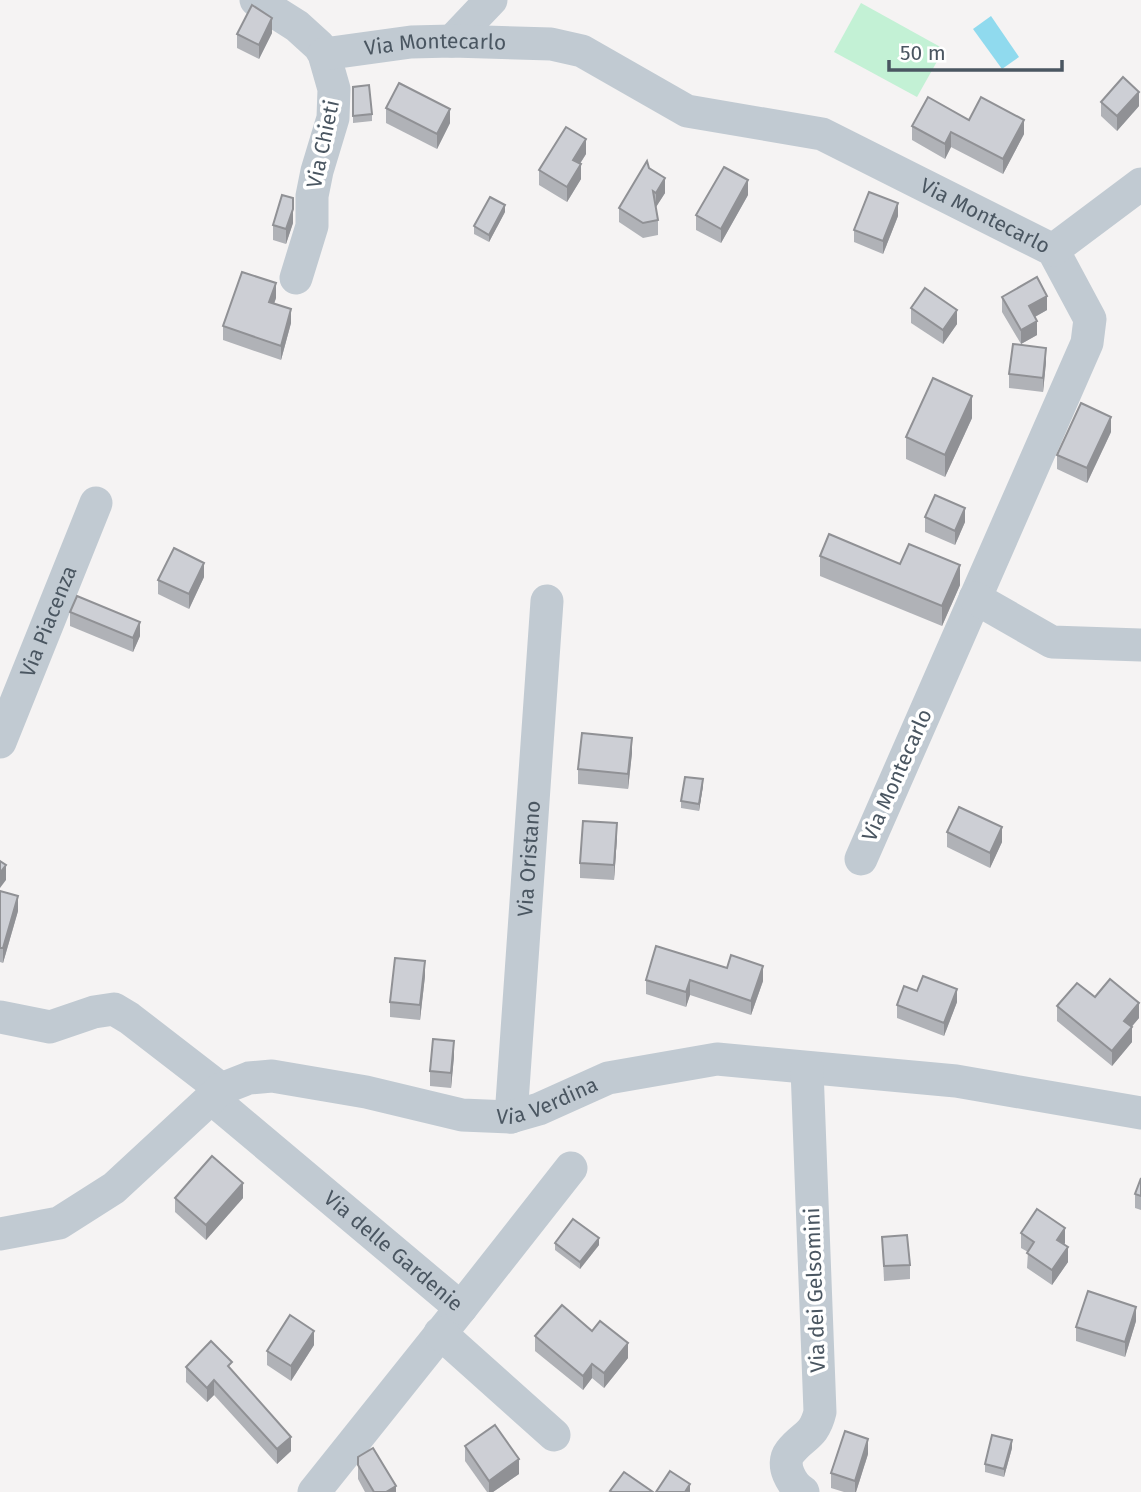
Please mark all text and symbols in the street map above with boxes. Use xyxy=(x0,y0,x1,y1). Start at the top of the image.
street label: Via Montecarlo xyxy=(363,28,507,61)
scale bar xyxy=(889,28,1062,72)
text: 50 m xyxy=(900,40,946,66)
street label: Via Chieti xyxy=(301,98,345,190)
street label: Via Montecarlo xyxy=(916,172,1054,259)
street label: Via Piacenza xyxy=(14,562,82,681)
street label: Via Montecarlo xyxy=(856,705,938,845)
street label: Via Oristano xyxy=(512,800,546,918)
street label: Via Verdina xyxy=(496,1071,602,1130)
street label: Via delle Gardenie xyxy=(318,1185,468,1317)
street label: Via dei Gelsomini xyxy=(799,1207,831,1373)

